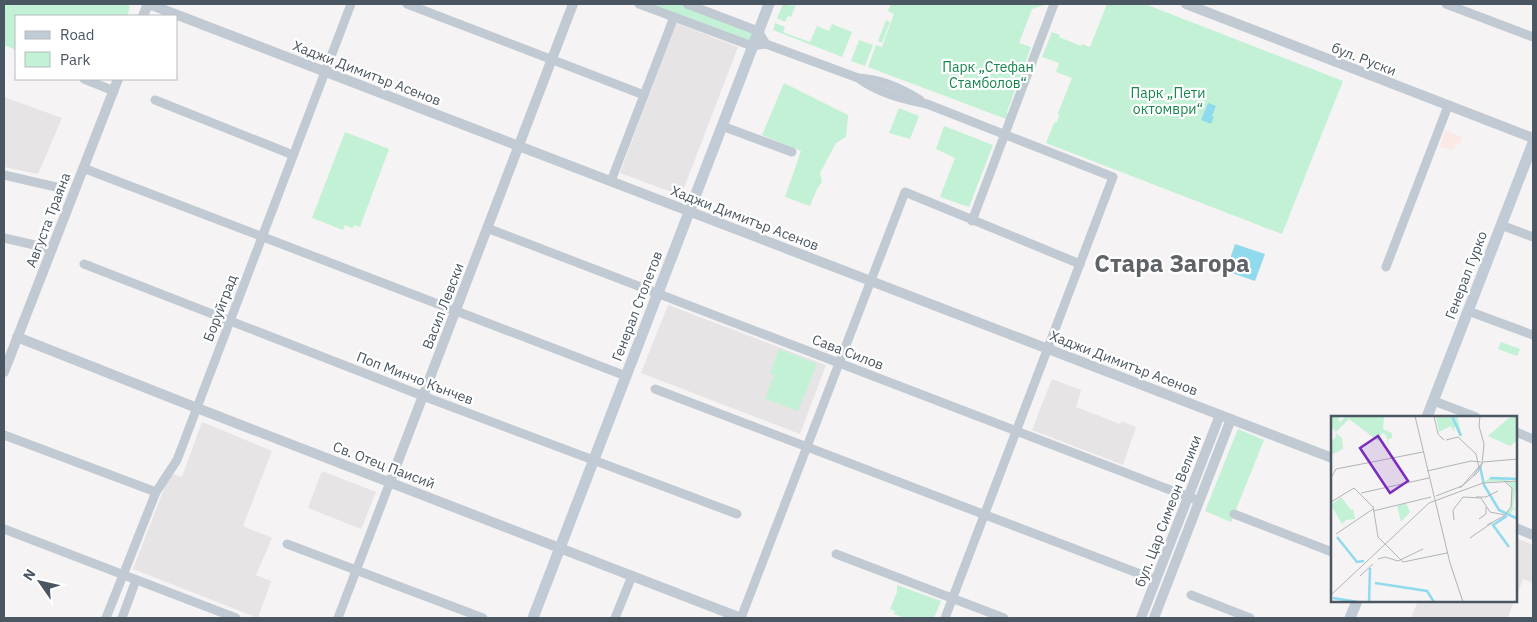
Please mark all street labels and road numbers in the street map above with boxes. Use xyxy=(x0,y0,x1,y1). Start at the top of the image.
street label: Хаджи Димитър Асенов xyxy=(290,36,444,110)
street label: бул. Руски xyxy=(1329,38,1399,80)
street label: Августа Траяна xyxy=(22,169,75,270)
street label: Хаджи Димитър Асенов xyxy=(668,181,822,255)
street label: Генерал Гурко xyxy=(1441,228,1491,322)
street label: Генерал Столетов xyxy=(608,248,666,364)
street label: Васил Левски xyxy=(418,260,468,352)
street label: Боруйград xyxy=(199,272,241,344)
street label: Хаджи Димитър Асенов xyxy=(1047,326,1201,400)
street label: Сава Силов xyxy=(810,330,886,374)
street label: Поп Минчо Кънчев xyxy=(354,347,476,409)
street label: бул. Цар Симеон Велики xyxy=(1131,432,1205,590)
street label: Св. Отец Паисий xyxy=(330,437,438,493)

